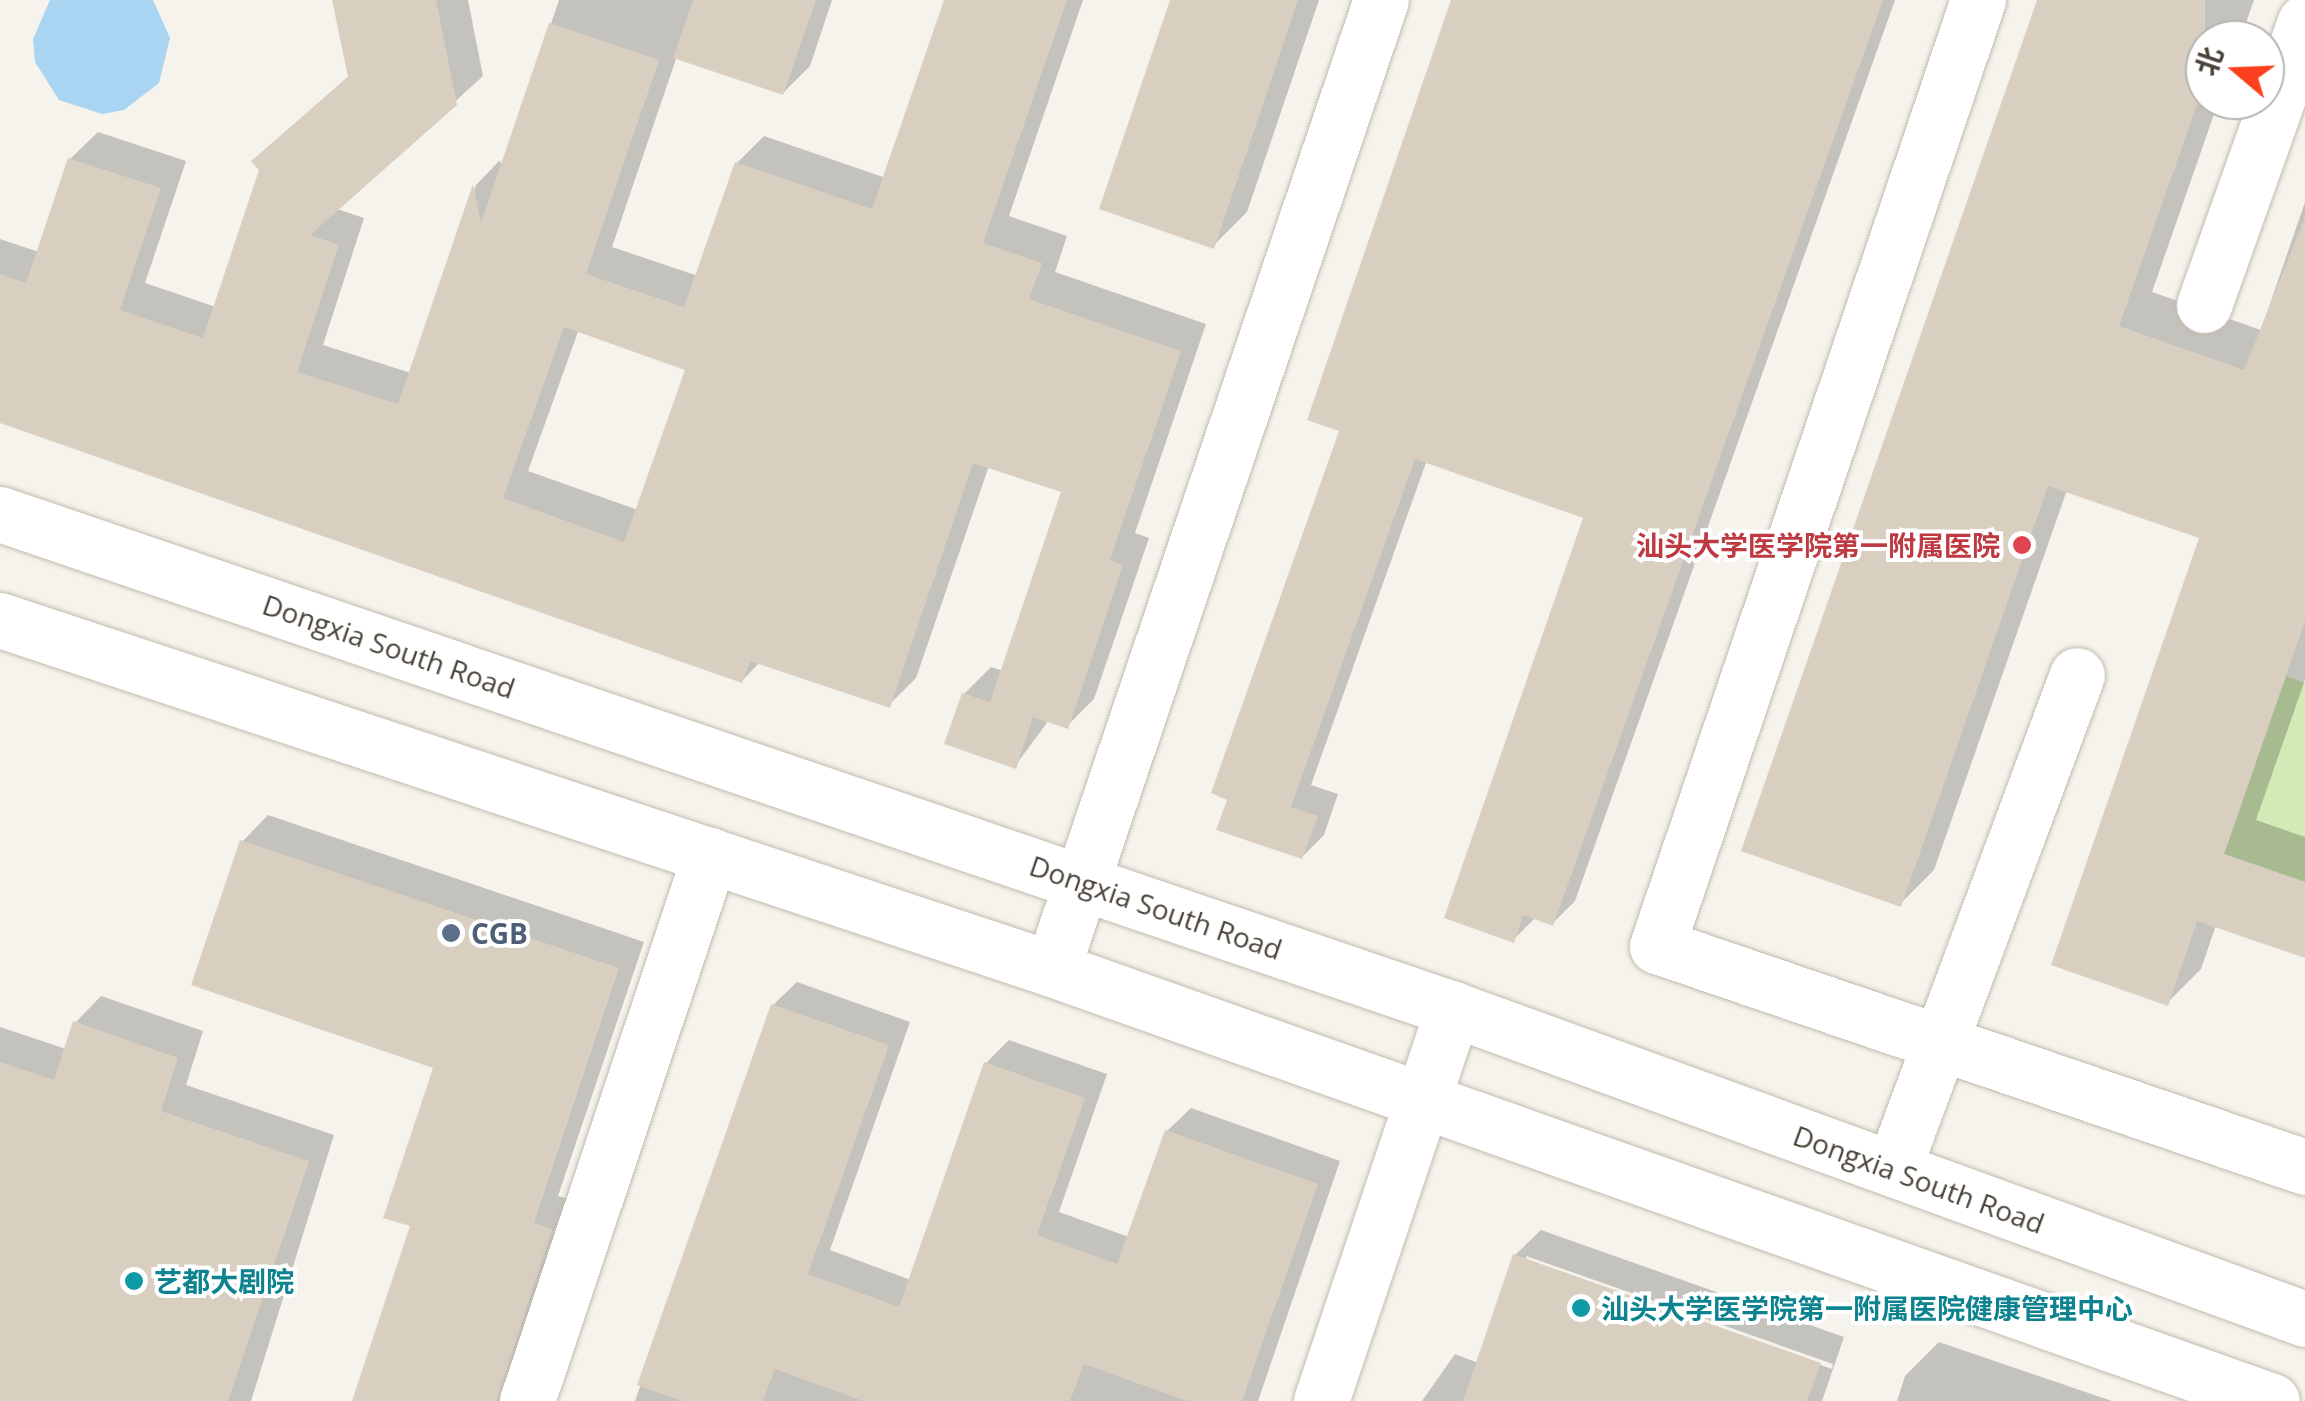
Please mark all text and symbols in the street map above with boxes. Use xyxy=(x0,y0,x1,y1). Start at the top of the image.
north arrow xyxy=(2185,20,2285,120)
text: 北 xyxy=(2186,41,2231,80)
place label: 汕头大学医学院第一附属医院 xyxy=(1636,528,2000,562)
marker: 汕头大学医学院第一附属医院 xyxy=(2009,532,2035,558)
street label: Dongxia South Road xyxy=(258,587,520,705)
street label: Dongxia South Road xyxy=(1025,848,1287,966)
place label: CGB xyxy=(471,916,528,950)
marker: CGB xyxy=(440,922,462,944)
street label: Dongxia South Road xyxy=(1789,1118,2049,1240)
place label: 艺都大剧院 xyxy=(154,1264,294,1298)
marker: 艺都大剧院 xyxy=(123,1270,145,1292)
place label: 汕头大学医学院第一附属医院健康管理中心 xyxy=(1601,1291,2133,1325)
marker: 汕头大学医学院第一附属医院健康管理中心 xyxy=(1570,1297,1592,1319)

